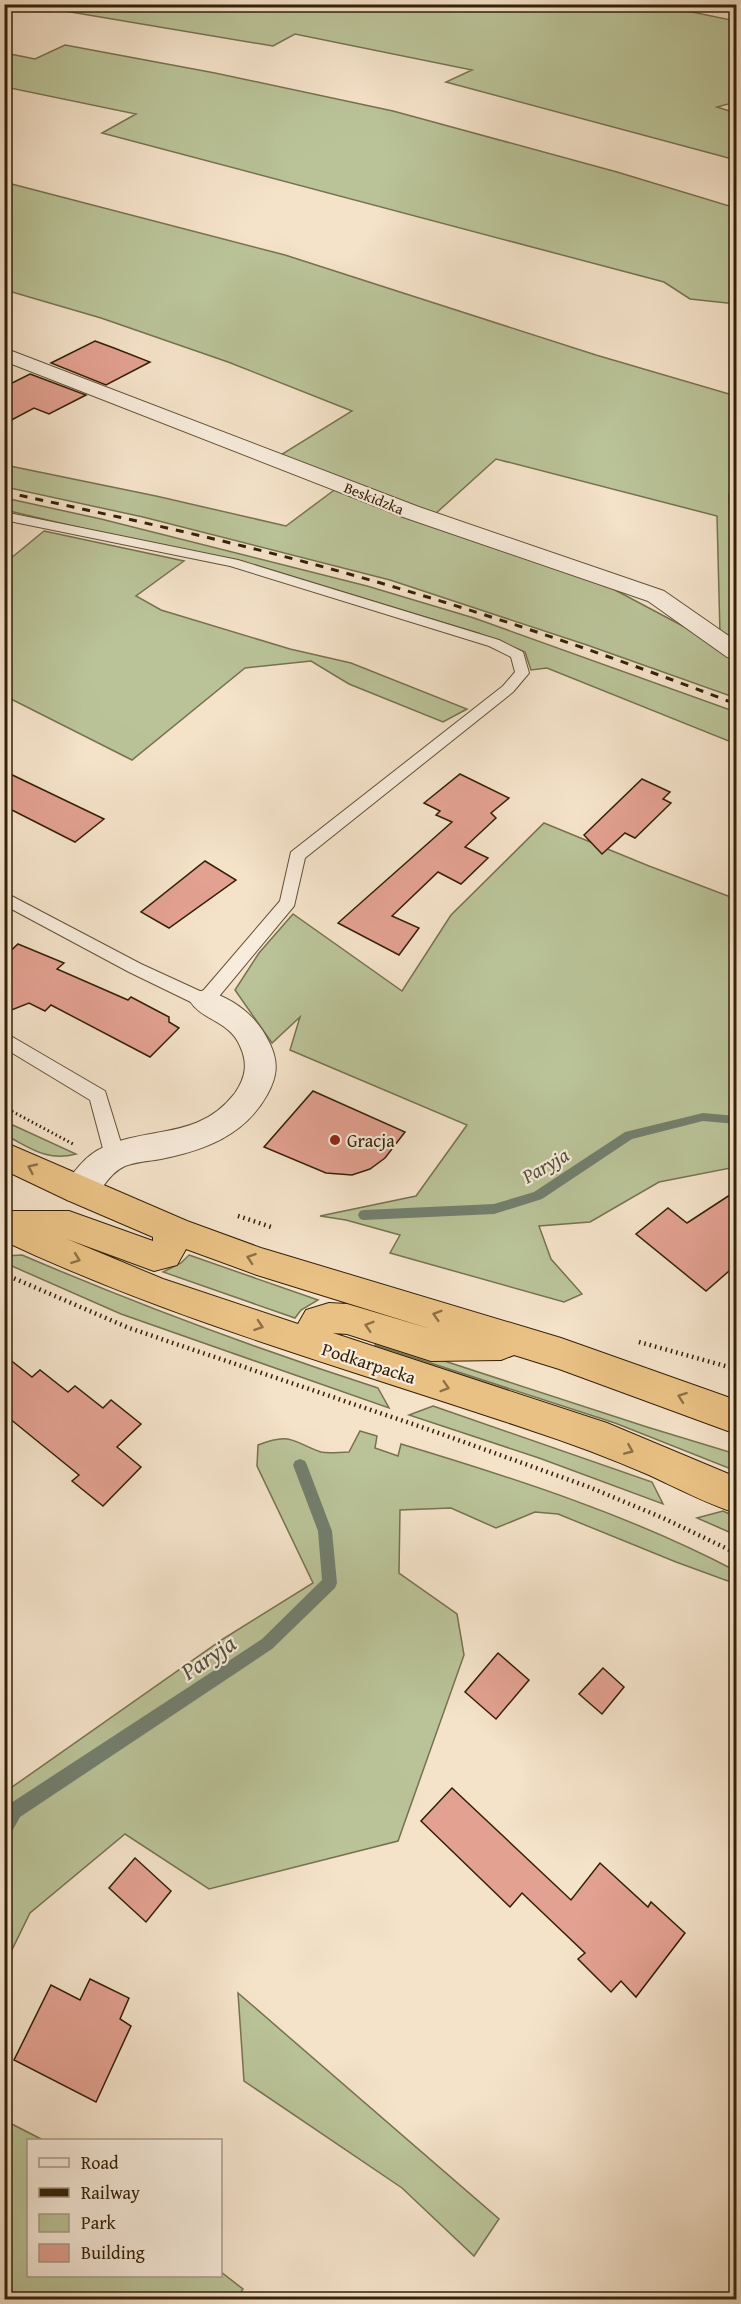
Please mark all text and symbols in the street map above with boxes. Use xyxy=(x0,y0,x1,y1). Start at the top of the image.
street label: Beskidzka xyxy=(341,477,407,519)
place label: Gracja xyxy=(347,1127,395,1154)
marker: Gracja xyxy=(328,1133,342,1147)
water label: Paryja xyxy=(515,1140,575,1191)
one-way arrow xyxy=(27,1163,38,1175)
one-way arrow xyxy=(70,1252,81,1264)
one-way arrow xyxy=(246,1253,256,1266)
one-way arrow xyxy=(432,1310,443,1322)
one-way arrow xyxy=(253,1319,264,1332)
one-way arrow xyxy=(364,1321,375,1333)
street label: Podkarpacka xyxy=(319,1335,420,1391)
one-way arrow xyxy=(439,1380,450,1392)
one-way arrow xyxy=(677,1392,687,1405)
one-way arrow xyxy=(623,1443,634,1455)
water label: Paryja xyxy=(173,1626,243,1689)
legend xyxy=(27,2139,222,2277)
text: Road xyxy=(81,2149,119,2176)
text: Railway xyxy=(81,2179,140,2206)
text: Park xyxy=(81,2209,117,2236)
text: Building xyxy=(81,2239,145,2266)

